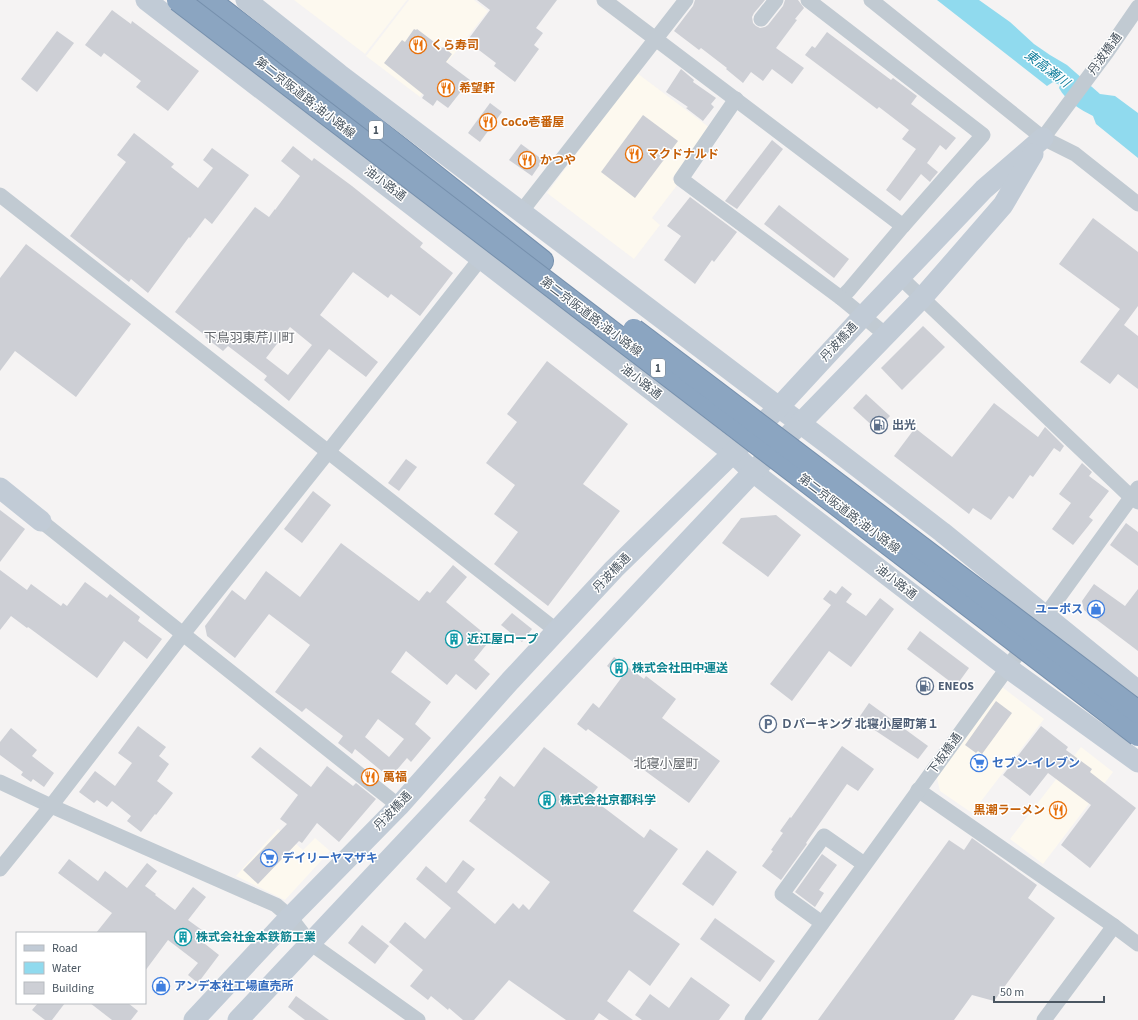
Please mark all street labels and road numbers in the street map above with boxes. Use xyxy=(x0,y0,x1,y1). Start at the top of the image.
street label: 丹波橋通 xyxy=(1084,30,1126,78)
street label: 第二京阪道路;油小路線 xyxy=(251,53,359,143)
road number: 1 xyxy=(369,121,383,139)
street label: 油小路通 xyxy=(361,163,409,205)
street label: 第二京阪道路;油小路線 xyxy=(537,273,645,361)
street label: 丹波橋通 xyxy=(816,319,862,365)
road number: 1 xyxy=(651,359,665,377)
street label: 油小路通 xyxy=(617,361,665,403)
street label: 第二京阪道路;油小路線 xyxy=(795,470,903,558)
street label: 丹波橋通 xyxy=(589,550,635,596)
street label: 油小路通 xyxy=(872,561,920,603)
street label: 下板橋通 xyxy=(924,730,966,778)
street label: 丹波橋通 xyxy=(370,788,416,834)

